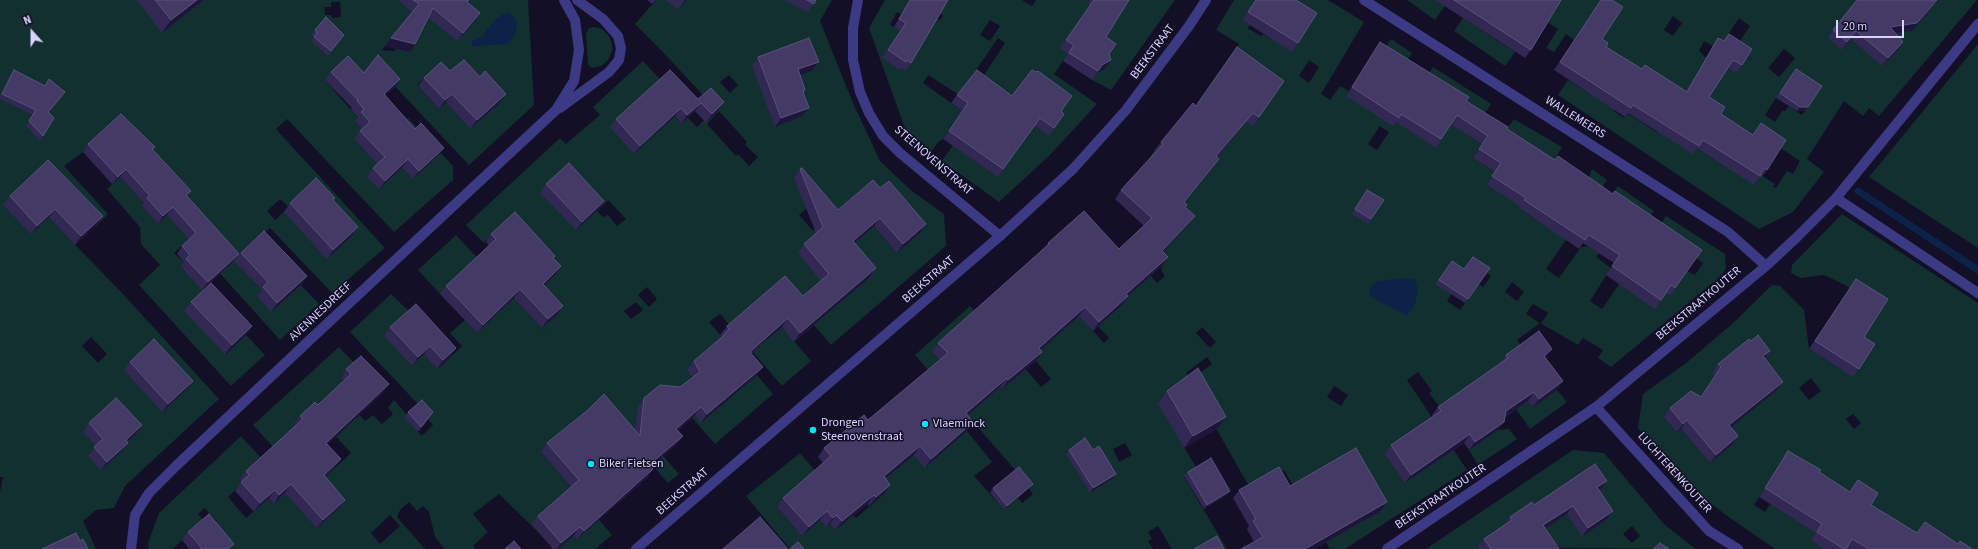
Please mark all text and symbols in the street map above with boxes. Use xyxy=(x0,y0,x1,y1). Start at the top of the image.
north arrow xyxy=(12,12,52,52)
text: N xyxy=(21,12,34,29)
scale bar xyxy=(1838,12,1906,38)
text: 20 m xyxy=(1843,18,1867,35)
street label: BEEKSTRAAT xyxy=(1128,22,1178,82)
street label: WALLEMEERS xyxy=(1542,94,1608,142)
street label: STEENOVENSTRAAT xyxy=(891,123,975,199)
street label: BEEKSTRAAT xyxy=(900,253,958,307)
street label: BEEKSTRAATKOUTER xyxy=(1654,264,1744,344)
street label: AVENNESDREEF xyxy=(287,279,355,345)
place label: Drongen Steenovenstraat xyxy=(821,416,903,444)
place label: Vlaeminck xyxy=(933,417,985,431)
marker: Vlaeminck xyxy=(920,419,930,429)
marker: Drongen Steenovenstraat xyxy=(808,425,818,435)
street label: LUCHTERENKOUTER xyxy=(1634,430,1714,516)
place label: Biker Fietsen xyxy=(599,457,663,471)
marker: Biker Fietsen xyxy=(586,459,596,469)
street label: BEEKSTRAATKOUTER xyxy=(1393,461,1489,533)
street label: BEEKSTRAAT xyxy=(654,465,712,519)

